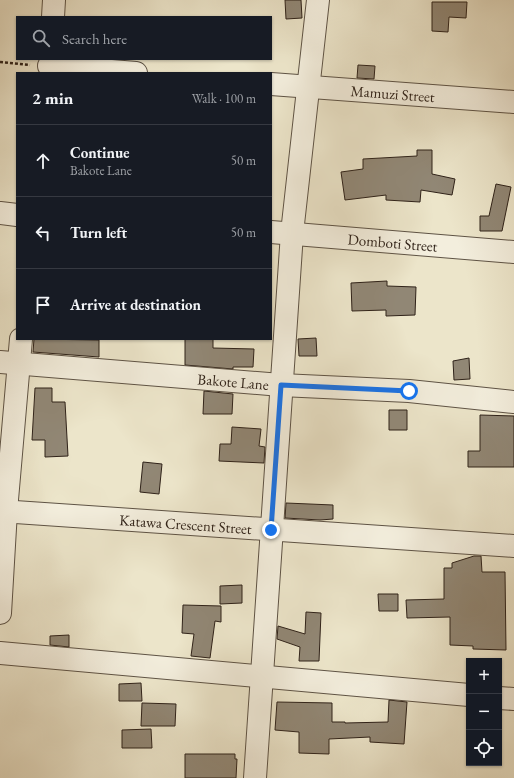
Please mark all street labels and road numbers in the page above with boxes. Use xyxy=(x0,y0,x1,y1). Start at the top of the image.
street label: Mamuzi Street xyxy=(350,80,436,106)
street label: Domboti Street xyxy=(347,229,439,255)
street label: Bakote Lane xyxy=(197,369,270,393)
street label: Katawa Crescent Street xyxy=(119,510,253,538)

